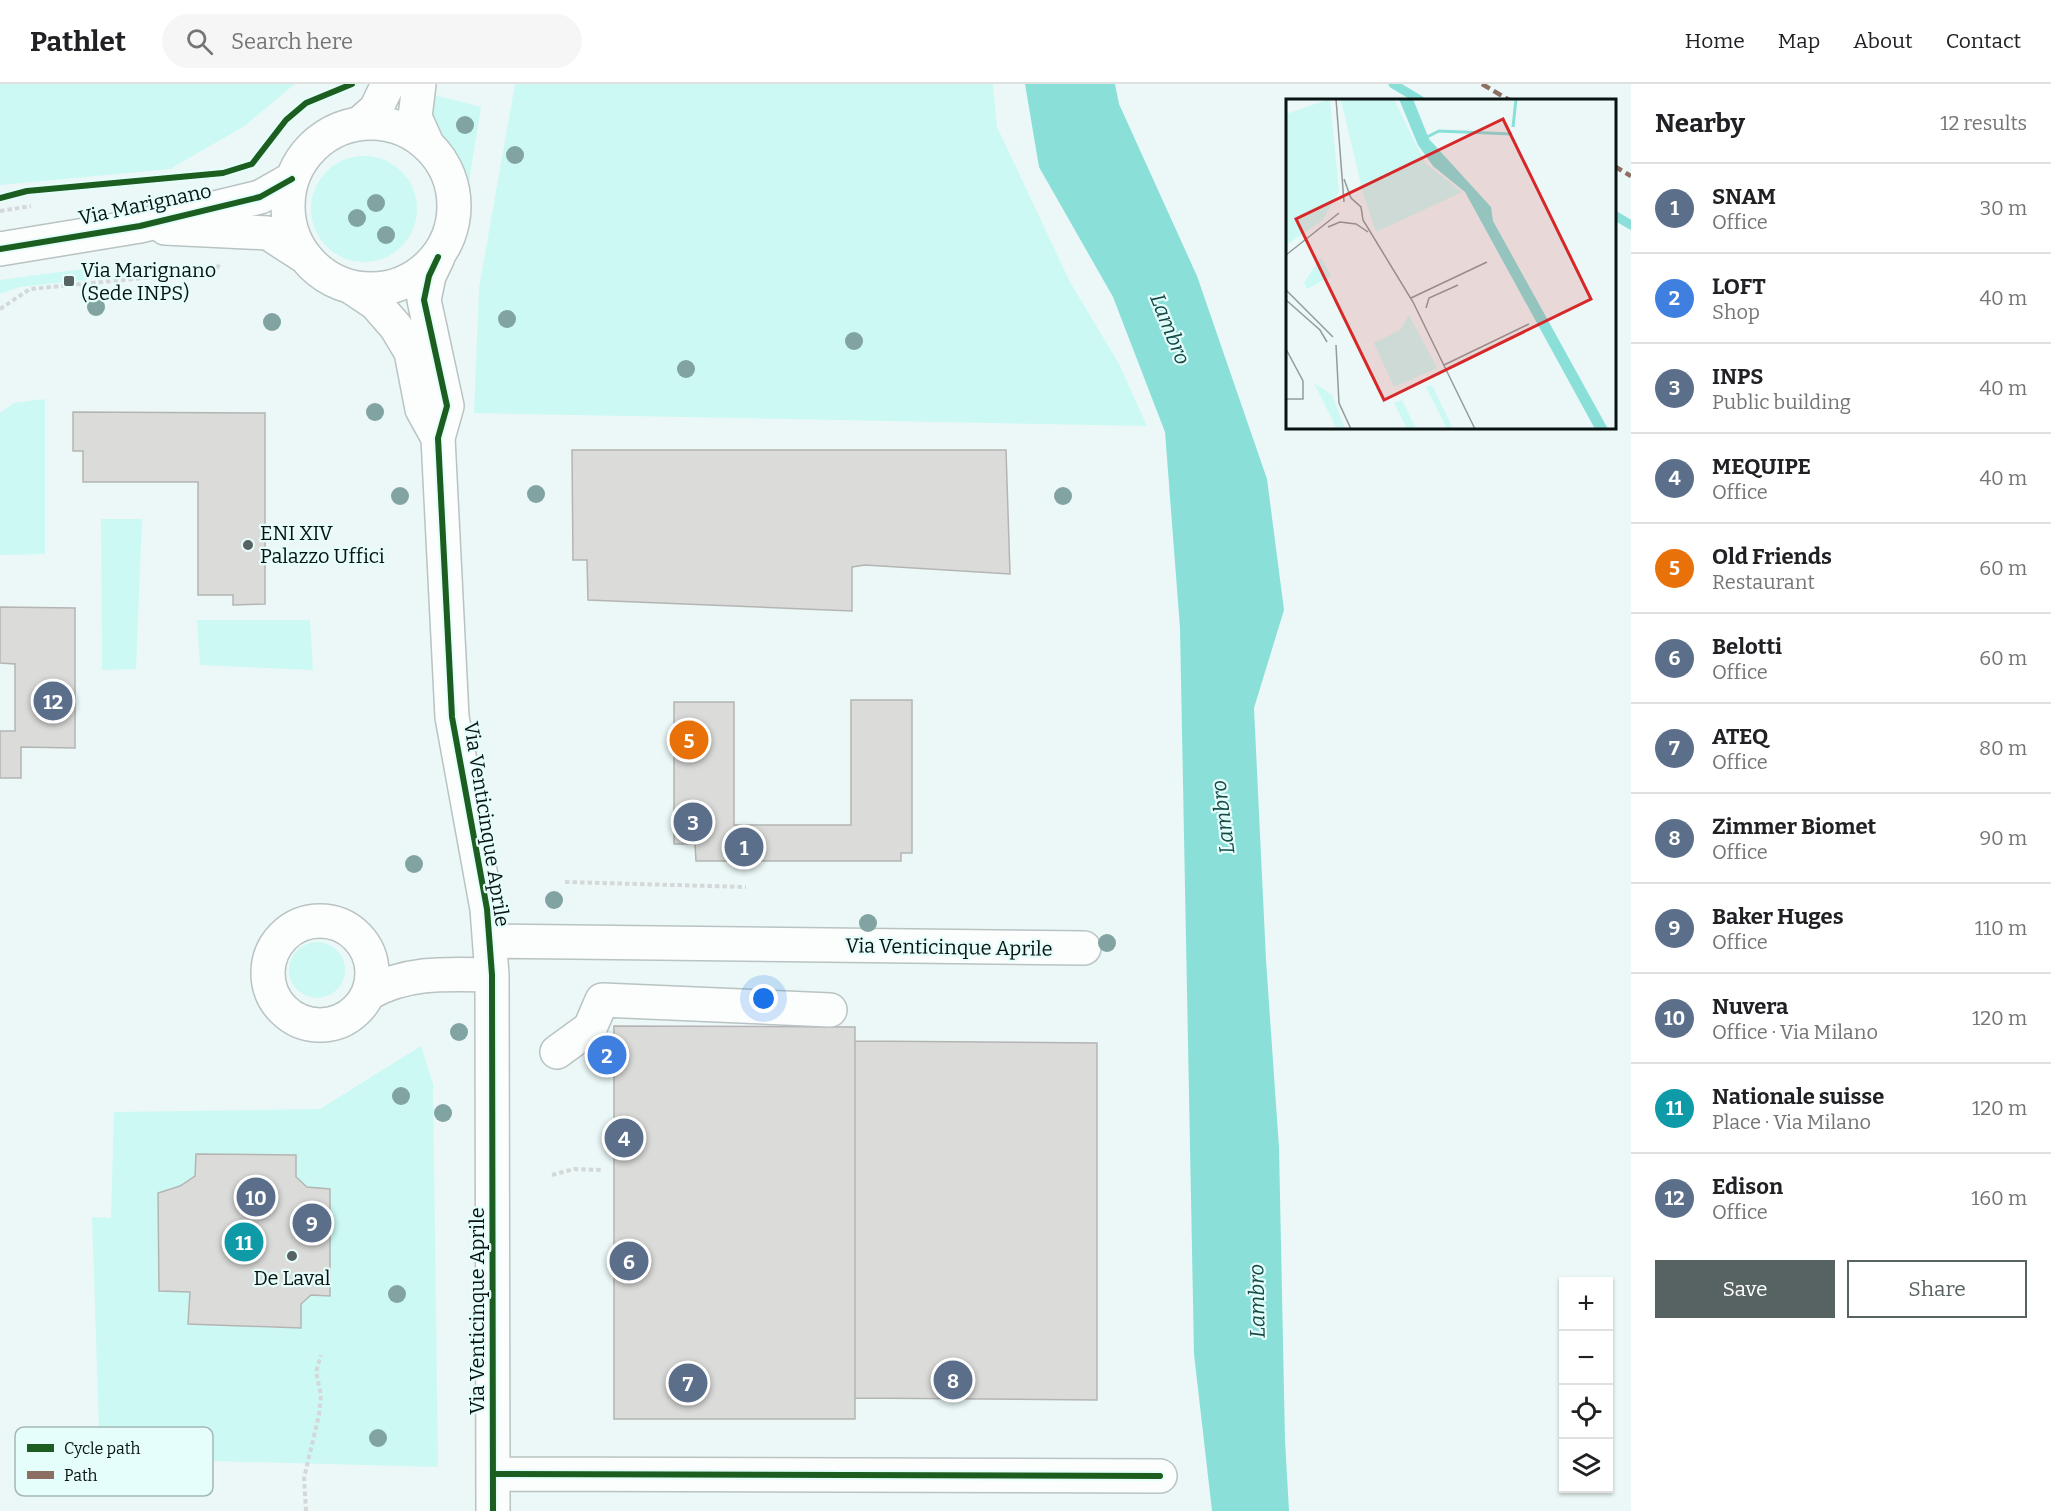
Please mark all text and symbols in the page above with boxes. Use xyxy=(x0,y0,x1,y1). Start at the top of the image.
search box xyxy=(162,14,582,68)
text: Pathlet xyxy=(30,25,126,58)
icon: search xyxy=(183,25,216,58)
text: Search here xyxy=(231,28,353,55)
text: Home xyxy=(1685,28,1745,54)
text: Map xyxy=(1778,28,1820,54)
text: About xyxy=(1853,28,1913,54)
text: Contact xyxy=(1946,28,2021,54)
inset map xyxy=(1286,99,1616,429)
text: Nearby xyxy=(1655,108,1745,139)
text: 12 results xyxy=(1940,111,2027,135)
street label: Via Marignano xyxy=(76,178,214,230)
text: SNAM xyxy=(1712,183,1776,210)
text: 1 xyxy=(1670,196,1679,220)
text: 30 m xyxy=(1980,196,2027,220)
text: Office xyxy=(1712,210,1768,234)
place label: Via Marignano (Sede INPS) xyxy=(81,258,216,305)
text: LOFT xyxy=(1712,273,1766,300)
marker: Via Marignano (Sede INPS) xyxy=(62,274,76,288)
text: 2 xyxy=(1669,286,1680,310)
text: 40 m xyxy=(1979,286,2027,310)
water label: Lambro xyxy=(1144,290,1196,368)
text: Shop xyxy=(1712,300,1760,324)
text: INPS xyxy=(1712,363,1763,390)
text: 3 xyxy=(1669,376,1680,400)
text: 40 m xyxy=(1979,376,2027,400)
text: Public building xyxy=(1712,390,1851,414)
text: MEQUIPE xyxy=(1712,453,1811,480)
text: 4 xyxy=(1668,466,1681,490)
text: 40 m xyxy=(1979,466,2027,490)
text: Office xyxy=(1712,480,1768,504)
place label: ENI XIV Palazzo Uffici xyxy=(260,521,385,568)
marker: ENI XIV Palazzo Uffici xyxy=(241,538,255,552)
text: Old Friends xyxy=(1712,543,1832,570)
text: 5 xyxy=(1669,556,1680,580)
text: 60 m xyxy=(1979,556,2027,580)
text: Restaurant xyxy=(1712,570,1815,594)
text: Belotti xyxy=(1712,633,1782,660)
text: 6 xyxy=(1669,646,1680,670)
text: 60 m xyxy=(1979,646,2027,670)
text: Office xyxy=(1712,660,1768,684)
pin: 12 xyxy=(34,678,72,724)
pin: 5 xyxy=(670,718,708,762)
street label: Via Venticinque Aprile xyxy=(459,720,515,928)
text: ATEQ xyxy=(1712,723,1768,750)
text: 7 xyxy=(1669,736,1680,760)
text: 80 m xyxy=(1979,736,2027,760)
text: Office xyxy=(1712,750,1768,774)
water label: Lambro xyxy=(1206,779,1240,855)
pin: 3 xyxy=(674,800,712,844)
text: Zimmer Biomet xyxy=(1712,813,1876,840)
pin: 1 xyxy=(724,824,764,870)
text: 8 xyxy=(1668,826,1681,850)
text: 90 m xyxy=(1979,826,2027,850)
text: Office xyxy=(1712,840,1768,864)
text: Baker Huges xyxy=(1712,903,1844,930)
text: 9 xyxy=(1669,916,1680,940)
text: 110 m xyxy=(1975,916,2027,940)
text: Office xyxy=(1712,930,1768,954)
street label: Via Venticinque Aprile xyxy=(845,933,1053,961)
your location xyxy=(749,984,778,1013)
text: Nuvera xyxy=(1712,993,1788,1020)
text: 10 xyxy=(1664,1006,1685,1030)
text: 120 m xyxy=(1972,1006,2027,1030)
text: Office · Via Milano xyxy=(1712,1020,1878,1044)
pin: 2 xyxy=(588,1032,626,1078)
text: Nationale suisse xyxy=(1712,1083,1884,1110)
text: 11 xyxy=(1666,1096,1683,1120)
text: 120 m xyxy=(1972,1096,2027,1120)
text: Place · Via Milano xyxy=(1712,1110,1871,1134)
pin: 4 xyxy=(604,1116,644,1160)
text: Edison xyxy=(1712,1173,1783,1200)
pin: 10 xyxy=(236,1174,276,1220)
text: 12 xyxy=(1665,1186,1684,1210)
text: 160 m xyxy=(1971,1186,2027,1210)
pin: 9 xyxy=(292,1200,332,1246)
text: Office xyxy=(1712,1200,1768,1224)
street label: Via Venticinque Aprile xyxy=(465,1207,489,1415)
pin: 11 xyxy=(224,1220,264,1264)
pin: 6 xyxy=(610,1238,648,1284)
marker: De Laval xyxy=(285,1249,299,1263)
button: Save xyxy=(1655,1260,1835,1318)
button: Share xyxy=(1847,1260,2027,1318)
water label: Lambro xyxy=(1243,1264,1271,1338)
place label: De Laval xyxy=(253,1266,331,1290)
map controls xyxy=(1559,1277,1613,1493)
button: + xyxy=(1559,1277,1613,1331)
button: − xyxy=(1559,1331,1613,1385)
pin: 8 xyxy=(934,1358,972,1402)
pin: 7 xyxy=(668,1360,708,1406)
button: locate xyxy=(1559,1385,1613,1439)
legend xyxy=(15,1427,213,1496)
text: Cycle path xyxy=(64,1439,140,1458)
button: layers xyxy=(1559,1439,1613,1493)
text: Path xyxy=(64,1466,98,1485)

